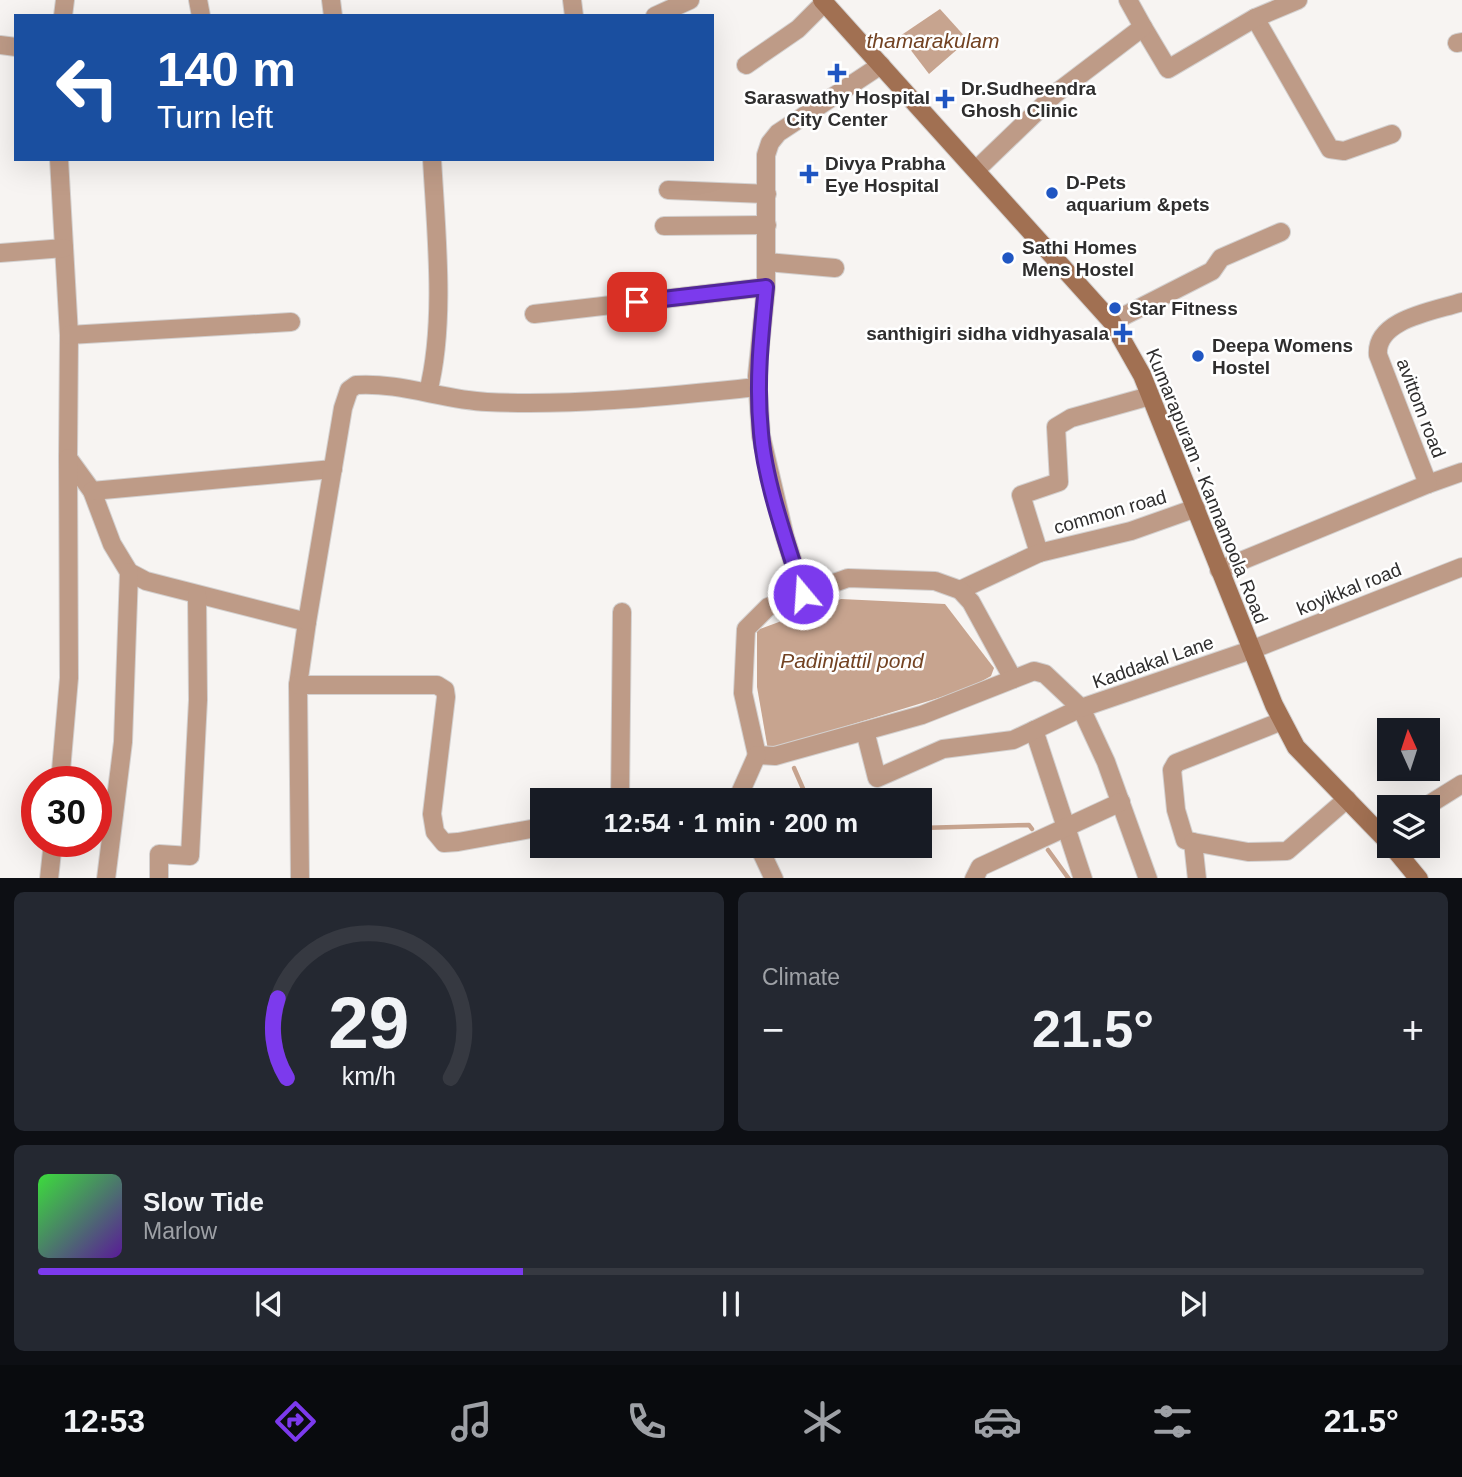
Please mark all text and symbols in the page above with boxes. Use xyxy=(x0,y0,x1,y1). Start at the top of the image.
water label: thamarakulam xyxy=(866,29,1000,52)
icon: left xyxy=(42,42,133,133)
text: 140 m xyxy=(157,42,296,96)
marker: Saraswathy Hospital City Center xyxy=(827,63,847,83)
place label: Dr.Sudheendra Ghosh Clinic xyxy=(961,78,1097,121)
place label: Saraswathy Hospital City Center xyxy=(744,87,930,130)
marker: Dr.Sudheendra Ghosh Clinic xyxy=(935,89,955,109)
text: Turn left xyxy=(157,99,273,135)
place label: Divya Prabha Eye Hospital xyxy=(825,153,946,196)
marker: Divya Prabha Eye Hospital xyxy=(799,164,819,184)
place label: D-Pets aquarium &pets xyxy=(1066,172,1210,215)
marker: D-Pets aquarium &pets xyxy=(1044,185,1060,201)
place label: Sathi Homes Mens Hostel xyxy=(1022,237,1137,280)
marker: Sathi Homes Mens Hostel xyxy=(1000,250,1016,266)
pin xyxy=(607,272,667,332)
icon: arrive xyxy=(618,283,656,321)
place label: Star Fitness xyxy=(1129,298,1238,319)
marker: Star Fitness xyxy=(1107,300,1123,316)
place label: santhigiri sidha vidhyasala xyxy=(866,323,1109,344)
marker: santhigiri sidha vidhyasala xyxy=(1115,325,1131,341)
place label: Deepa Womens Hostel xyxy=(1212,335,1353,378)
street label: Kumarapuram - Kannamoola Road xyxy=(1142,345,1272,627)
marker: Deepa Womens Hostel xyxy=(1190,348,1206,364)
street label: avittom road xyxy=(1392,355,1450,461)
street label: common road xyxy=(1051,486,1169,538)
position arrow xyxy=(766,557,840,631)
street label: koyikkal road xyxy=(1294,558,1404,620)
street label: Kaddakal Lane xyxy=(1090,631,1216,693)
water label: Padinjattil pond xyxy=(780,649,925,672)
north arrow xyxy=(1377,718,1440,780)
map controls xyxy=(1377,718,1440,858)
speed limit sign: 30 xyxy=(21,766,112,857)
button: layers xyxy=(1377,795,1440,858)
text: 12:54 · 1 min · 200 m xyxy=(604,808,858,838)
text: Climate xyxy=(762,964,840,990)
text: 29 xyxy=(329,982,409,1063)
text: 21.5° xyxy=(1032,1000,1154,1058)
text: − xyxy=(762,1009,784,1051)
text: + xyxy=(1402,1009,1424,1051)
text: km/h xyxy=(342,1061,396,1089)
text: Slow Tide xyxy=(143,1187,264,1217)
text: Marlow xyxy=(143,1218,217,1244)
icon: previous xyxy=(250,1285,288,1323)
icon: pause xyxy=(712,1285,750,1323)
icon: next xyxy=(1174,1285,1212,1323)
icon: directions xyxy=(271,1397,320,1446)
icon: music xyxy=(447,1397,496,1446)
icon: phone xyxy=(622,1397,671,1446)
icon: climate xyxy=(798,1397,847,1446)
icon: car xyxy=(973,1397,1022,1446)
icon: filters xyxy=(1148,1397,1197,1446)
text: 12:53 xyxy=(63,1403,145,1439)
text: 21.5° xyxy=(1324,1403,1399,1439)

